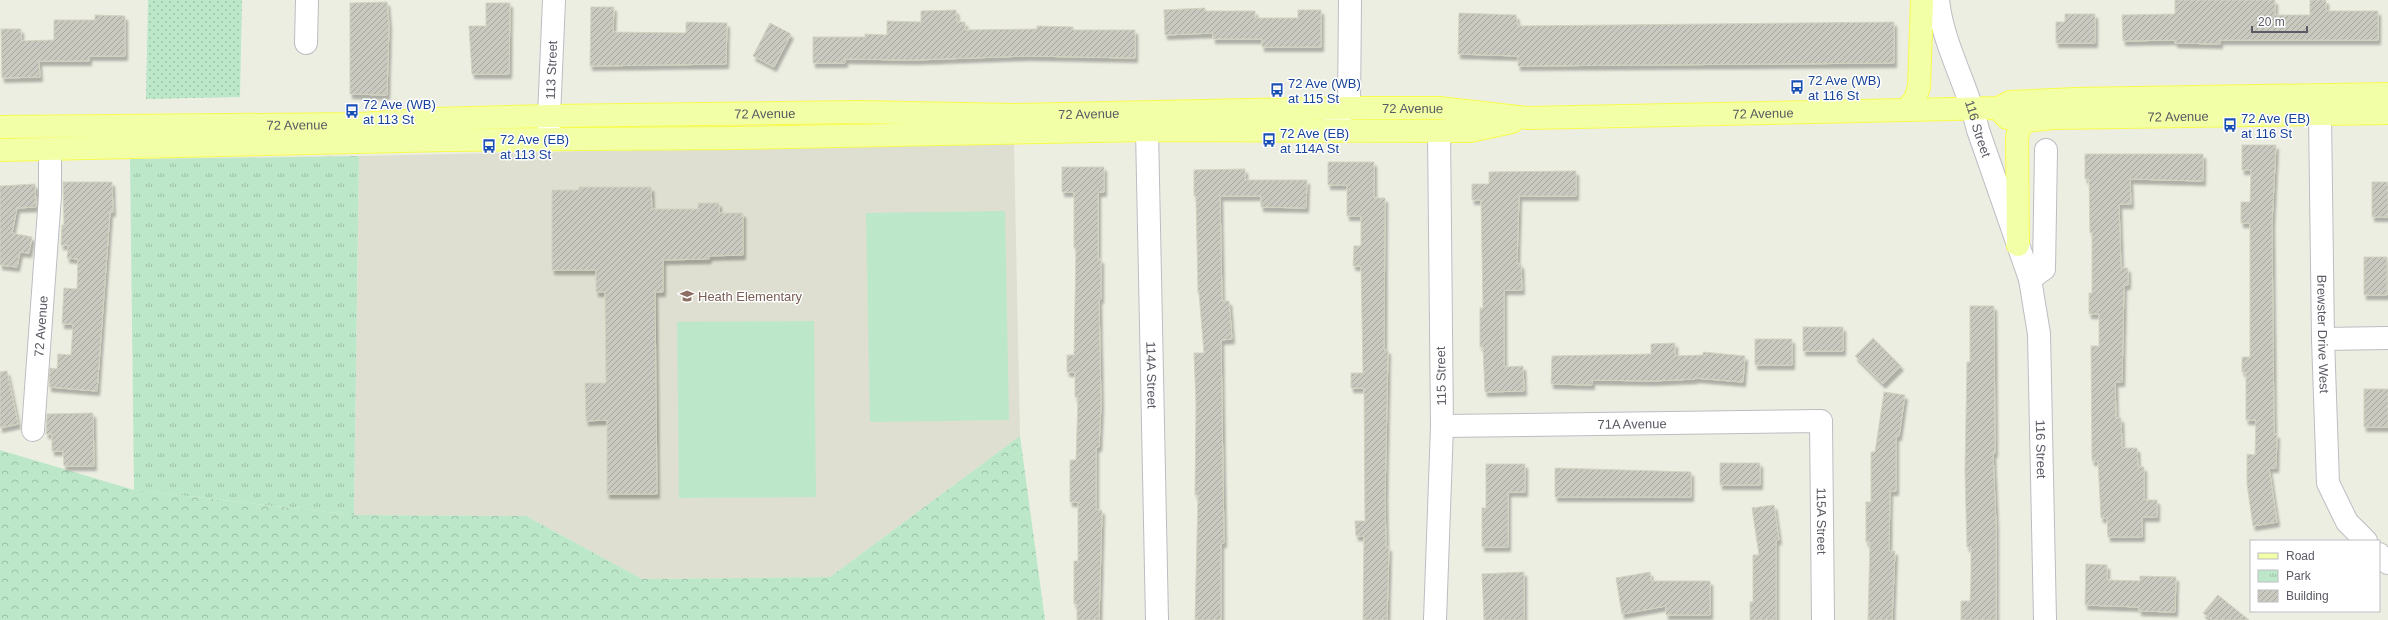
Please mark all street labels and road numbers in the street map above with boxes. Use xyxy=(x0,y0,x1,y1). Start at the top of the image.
street label: 113 Street xyxy=(542,40,560,100)
street label: 116 Street xyxy=(1962,98,1995,159)
street label: 72 Avenue xyxy=(1382,100,1444,116)
street label: 72 Avenue xyxy=(734,105,795,121)
street label: 72 Avenue xyxy=(1058,105,1119,122)
street label: 72 Avenue xyxy=(1732,105,1794,121)
street label: 72 Avenue xyxy=(2147,108,2209,124)
street label: 72 Avenue xyxy=(266,117,328,132)
street label: Brewster Drive West xyxy=(2315,275,2332,394)
street label: 72 Avenue xyxy=(31,295,50,357)
street label: 114A Street xyxy=(1144,341,1160,409)
street label: 115 Street xyxy=(1433,346,1449,406)
street label: 71A Avenue xyxy=(1597,416,1667,431)
street label: 116 Street xyxy=(2033,419,2050,479)
street label: 115A Street xyxy=(1814,487,1830,555)

